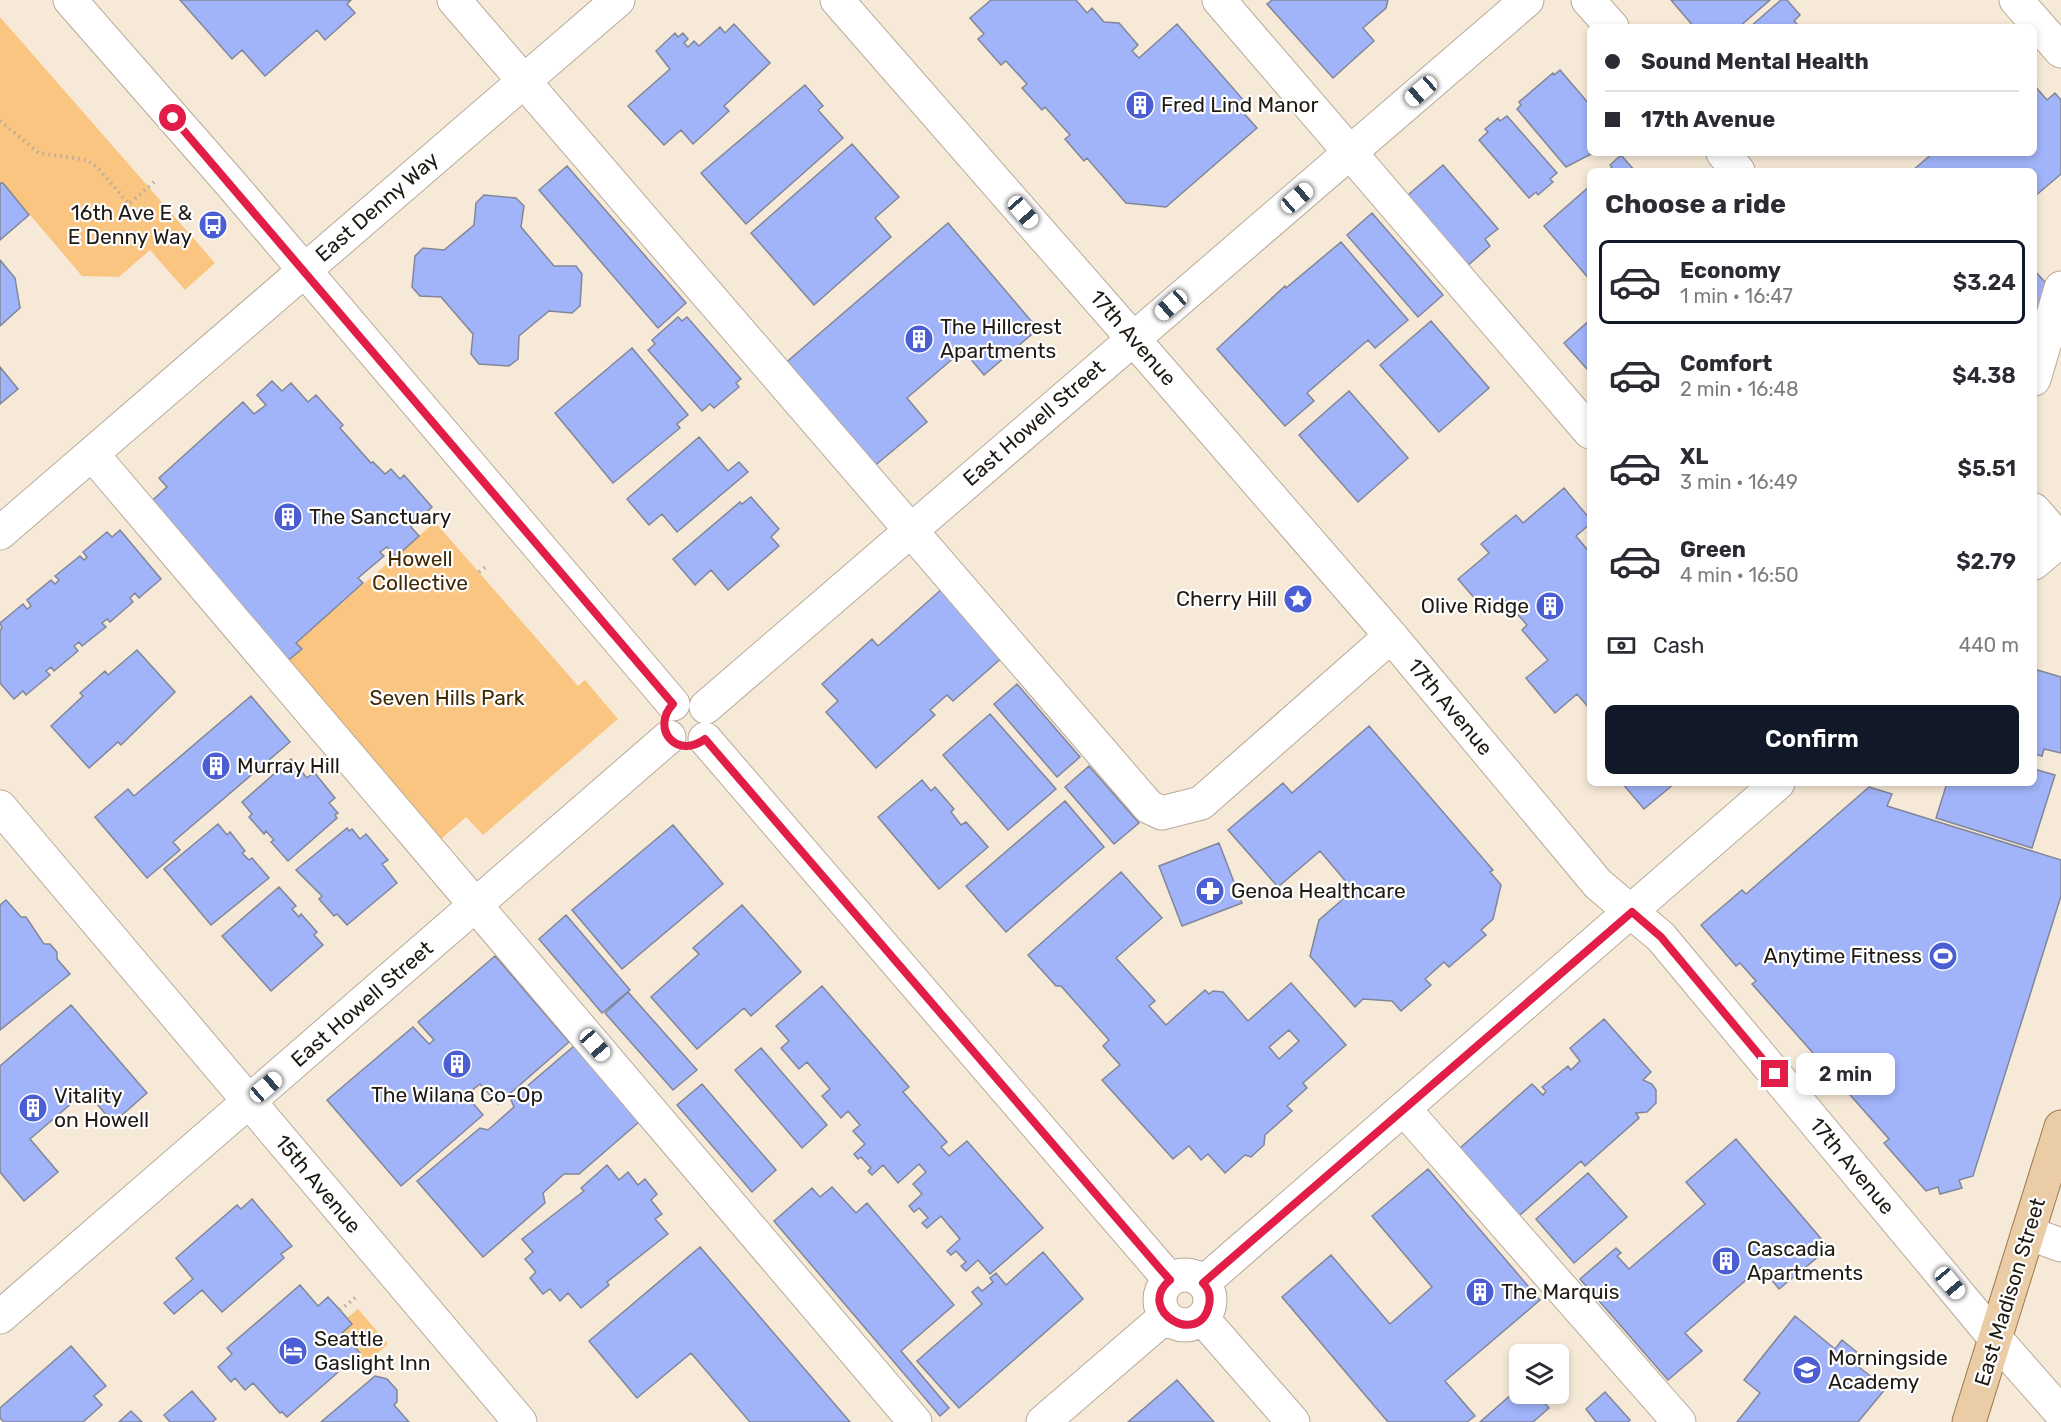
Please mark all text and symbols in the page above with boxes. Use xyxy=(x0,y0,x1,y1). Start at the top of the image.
text: Sound Mental Health xyxy=(1641,48,1869,75)
car xyxy=(1402,72,1440,110)
building icon: Fred Lind Manor xyxy=(1124,89,1156,121)
place label: Fred Lind Manor xyxy=(1161,92,1318,117)
route start xyxy=(159,104,186,131)
text: 17th Avenue xyxy=(1641,106,1775,133)
street label: East Denny Way xyxy=(310,146,444,267)
car xyxy=(1278,179,1316,217)
text: Choose a ride xyxy=(1605,188,1786,220)
car xyxy=(1004,193,1042,231)
place label: 16th Ave E & E Denny Way xyxy=(68,200,192,249)
bus stop icon: 16th Ave E & E Denny Way xyxy=(197,209,229,241)
icon: car xyxy=(1608,255,1662,309)
text: Economy xyxy=(1680,257,1781,284)
text: $3.24 xyxy=(1953,269,2016,296)
text: 1 min · 16:47 xyxy=(1680,284,1793,308)
street label: 17th Avenue xyxy=(1085,285,1182,391)
car xyxy=(1152,286,1190,324)
place label: The Hillcrest Apartments xyxy=(940,314,1062,363)
building icon: The Hillcrest Apartments xyxy=(903,323,935,355)
icon: car xyxy=(1608,348,1662,402)
text: Comfort xyxy=(1680,350,1772,377)
street label: East Howell Street xyxy=(958,354,1110,491)
text: $4.38 xyxy=(1952,362,2016,389)
text: 2 min · 16:48 xyxy=(1680,377,1799,401)
icon: car xyxy=(1608,441,1662,495)
text: XL xyxy=(1680,443,1708,470)
text: $5.51 xyxy=(1957,455,2016,482)
text: 3 min · 16:49 xyxy=(1680,470,1798,494)
building icon: The Sanctuary xyxy=(272,501,304,533)
place label: The Sanctuary xyxy=(309,504,452,529)
icon: car xyxy=(1608,534,1662,588)
text: Green xyxy=(1680,536,1746,563)
park label: Howell Collective xyxy=(372,546,468,595)
text: $2.79 xyxy=(1956,548,2016,575)
text: 4 min · 16:50 xyxy=(1680,563,1799,587)
place icon: Cherry Hill xyxy=(1282,583,1314,615)
place label: Cherry Hill xyxy=(1176,586,1277,611)
building icon: Olive Ridge xyxy=(1534,590,1566,622)
place label: Olive Ridge xyxy=(1421,593,1529,618)
icon: cash xyxy=(1605,629,1638,662)
text: Cash xyxy=(1653,632,1704,659)
text: 440 m xyxy=(1959,633,2019,657)
street label: 17th Avenue xyxy=(1403,653,1498,760)
park label: Seven Hills Park xyxy=(369,685,525,710)
button: Confirm xyxy=(1605,705,2019,774)
building icon: Murray Hill xyxy=(200,750,232,782)
place label: Murray Hill xyxy=(237,753,340,778)
pharmacy icon: Genoa Healthcare xyxy=(1194,875,1226,907)
place label: Genoa Healthcare xyxy=(1231,878,1406,903)
street label: East Howell Street xyxy=(286,935,438,1072)
sports icon: Anytime Fitness xyxy=(1927,940,1959,972)
place label: Anytime Fitness xyxy=(1764,943,1922,968)
car xyxy=(576,1026,614,1064)
building icon: The Wilana Co-Op xyxy=(441,1048,473,1080)
callout: 2 min xyxy=(1796,1053,1895,1095)
route end xyxy=(1761,1060,1788,1087)
text: 2 min xyxy=(1819,1062,1872,1086)
car xyxy=(247,1068,285,1106)
place label: The Wilana Co-Op xyxy=(371,1082,543,1107)
place label: Vitality on Howell xyxy=(54,1083,149,1132)
building icon: Vitality on Howell xyxy=(17,1092,49,1124)
street label: 17th Avenue xyxy=(1805,1112,1900,1219)
street label: 15th Avenue xyxy=(270,1129,367,1238)
street label: East Madison Street xyxy=(1969,1195,2050,1389)
place label: Cascadia Apartments xyxy=(1747,1236,1863,1285)
building icon: Cascadia Apartments xyxy=(1710,1245,1742,1277)
car xyxy=(1932,1263,1968,1303)
building icon: The Marquis xyxy=(1464,1276,1496,1308)
place label: The Marquis xyxy=(1501,1279,1619,1304)
place label: Seattle Gaslight Inn xyxy=(314,1326,431,1375)
hotel icon: Seattle Gaslight Inn xyxy=(277,1335,309,1367)
map controls xyxy=(1509,1344,1569,1404)
button: layers xyxy=(1509,1344,1569,1404)
place label: Morningside Academy xyxy=(1828,1345,1948,1394)
school or university icon: Morningside Academy xyxy=(1791,1354,1823,1386)

